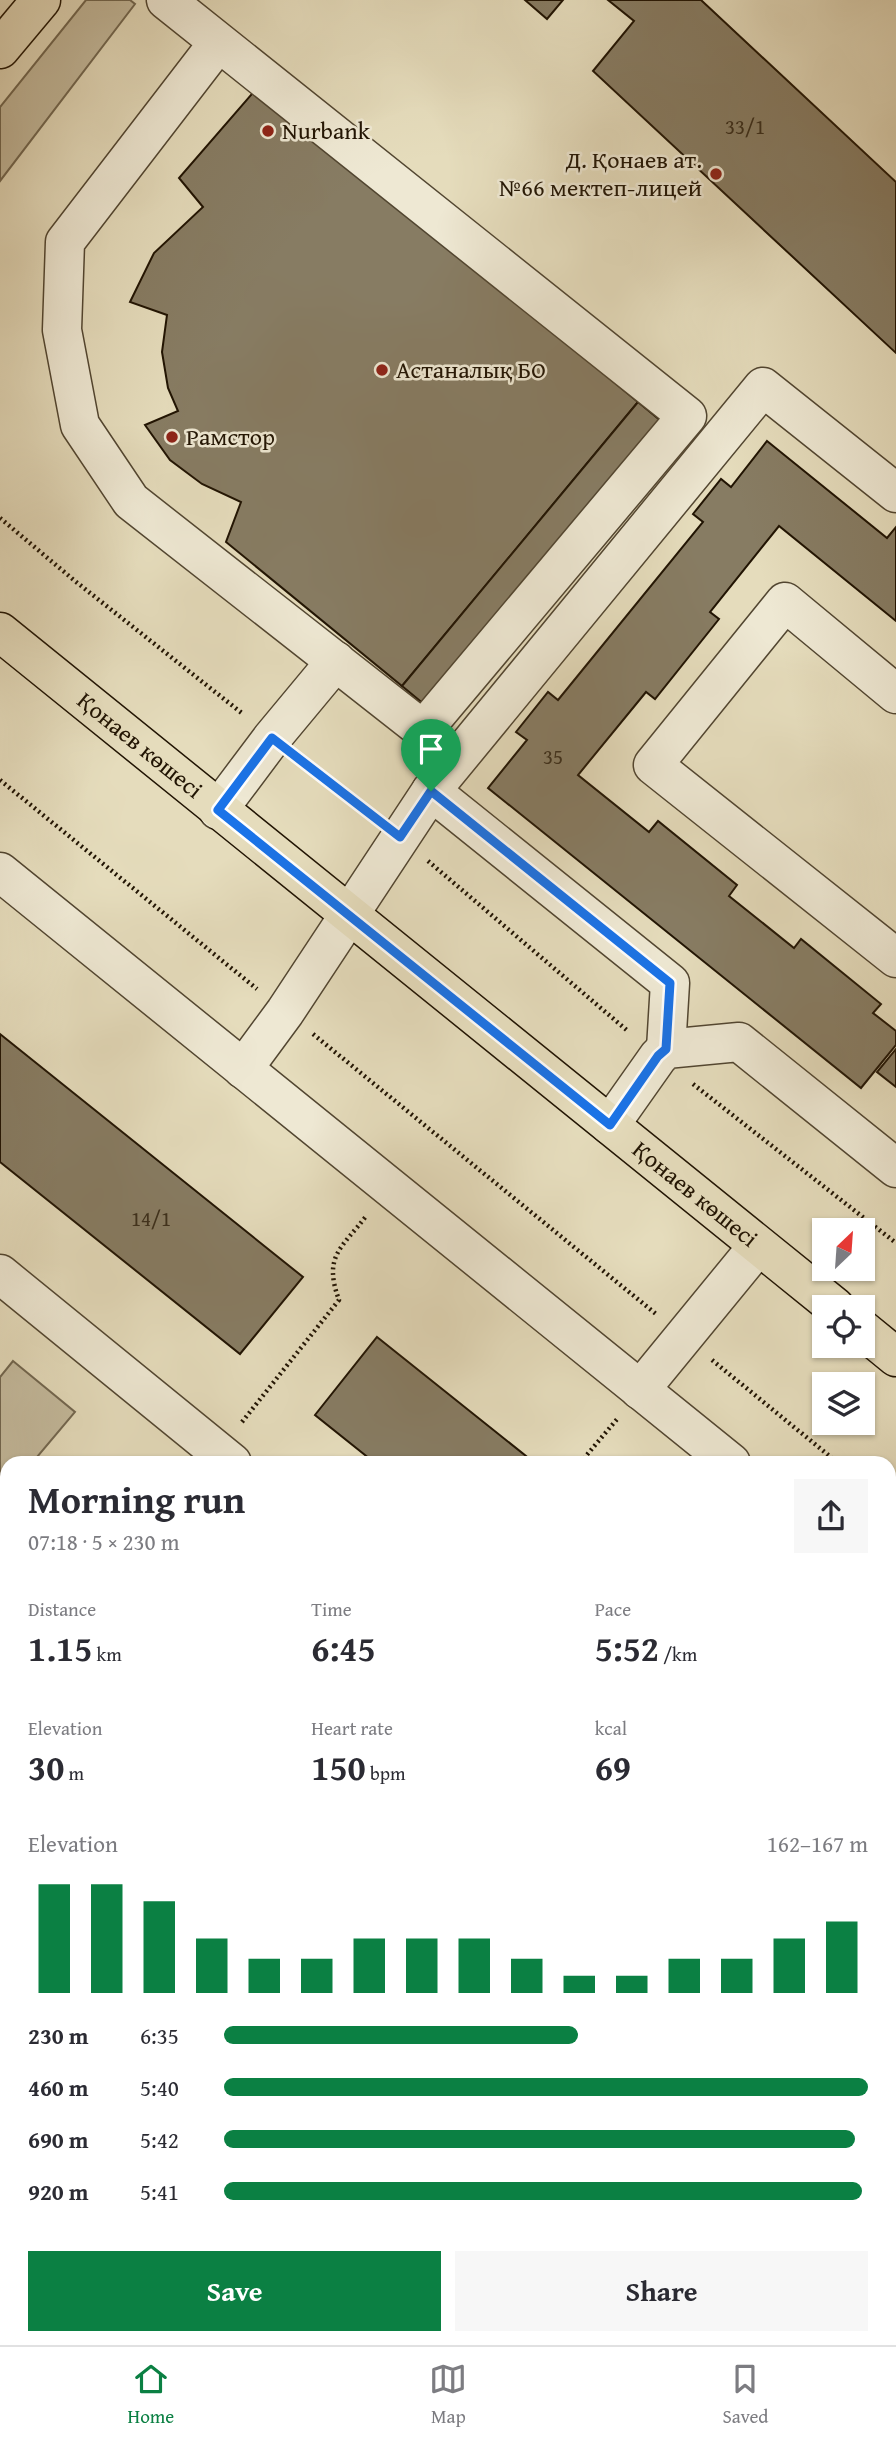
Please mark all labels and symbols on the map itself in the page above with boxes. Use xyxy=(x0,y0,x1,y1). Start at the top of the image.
house number: 33/1 xyxy=(725,111,765,142)
place label: Nurbank xyxy=(282,113,371,148)
marker: Nurbank xyxy=(260,123,276,139)
place label: Д. Қонаев ат. №66 мектеп-лицей xyxy=(499,142,702,205)
marker: Д. Қонаев ат. №66 мектеп-лицей xyxy=(708,166,724,182)
place label: Астаналық БО xyxy=(396,352,546,387)
marker: Астаналық БО xyxy=(374,362,390,378)
place label: Рамстор xyxy=(186,419,275,454)
marker: Рамстор xyxy=(164,429,180,445)
street label: Қонаев көшесі xyxy=(70,683,211,807)
pin xyxy=(401,719,461,791)
house number: 35 xyxy=(543,741,563,772)
street label: Қонаев көшесі xyxy=(625,1132,766,1255)
house number: 14/1 xyxy=(131,1203,171,1234)
north arrow xyxy=(812,1218,875,1281)

